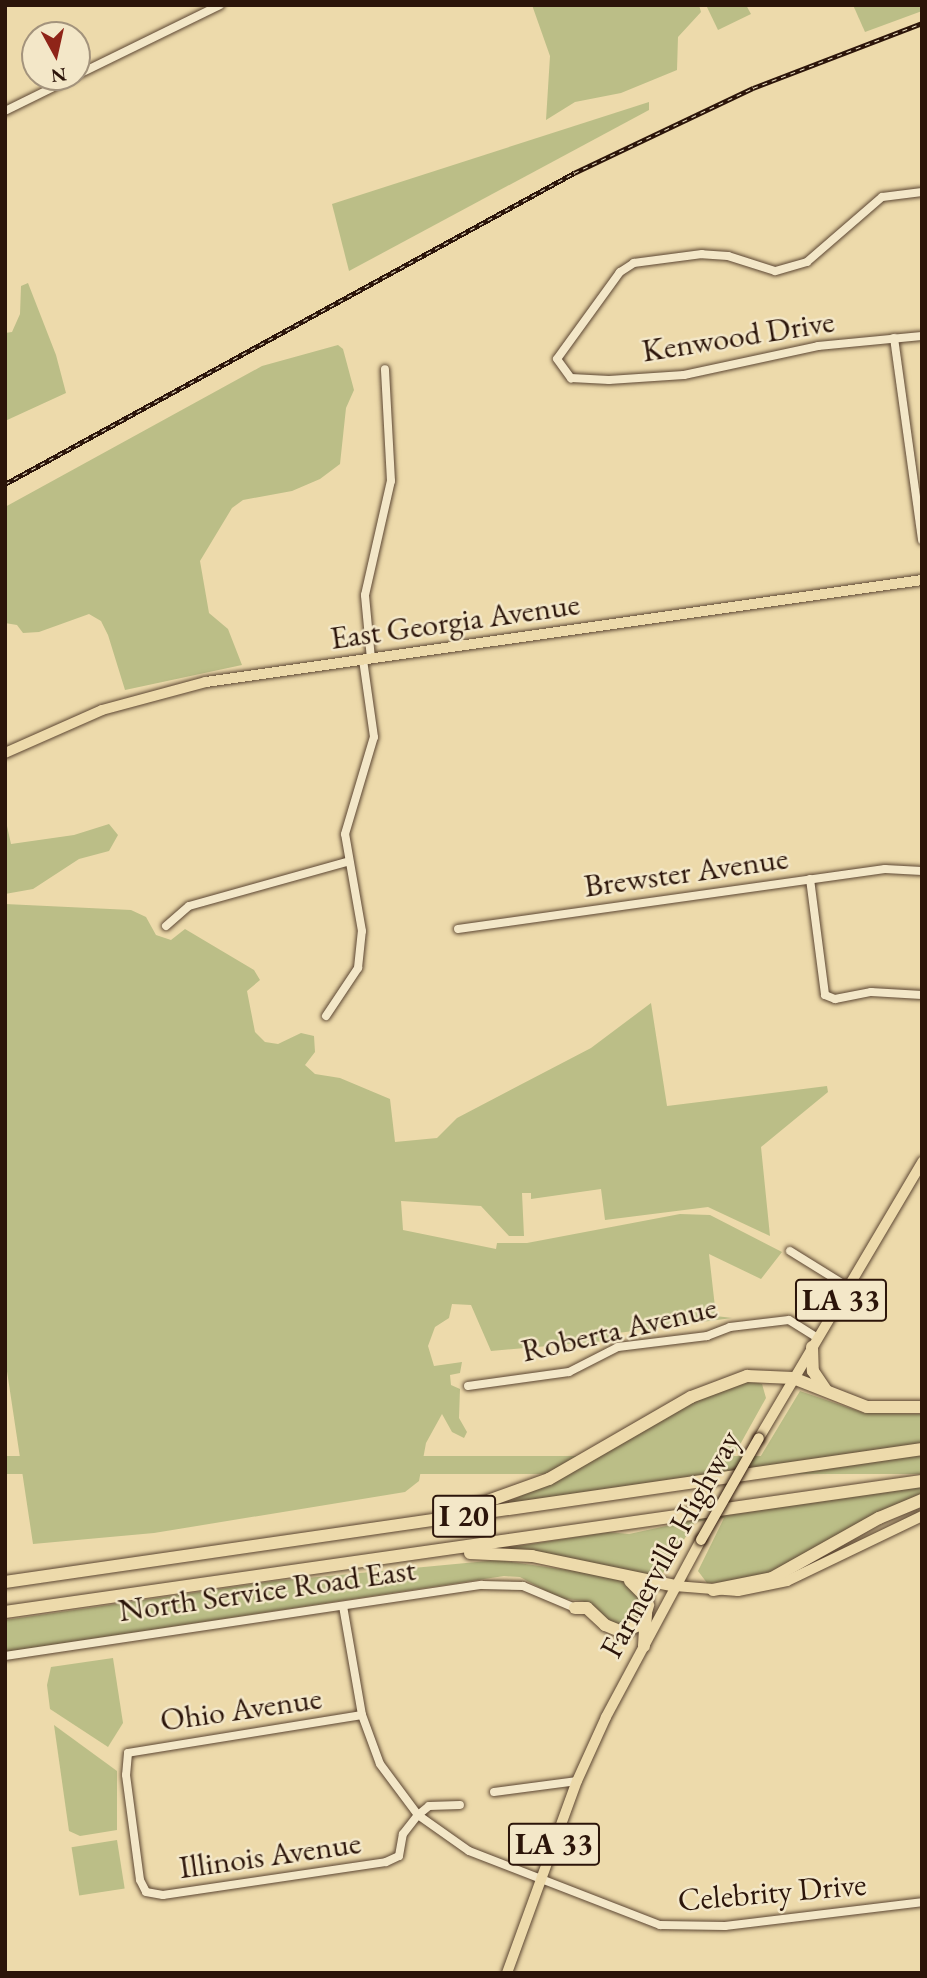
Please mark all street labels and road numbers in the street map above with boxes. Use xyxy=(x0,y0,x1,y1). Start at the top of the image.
street label: Kenwood Drive xyxy=(639,302,837,370)
street label: East Georgia Avenue xyxy=(328,584,582,658)
street label: Brewster Avenue xyxy=(581,839,791,905)
road number: LA 33 xyxy=(794,1274,888,1326)
street label: Roberta Avenue xyxy=(518,1288,720,1370)
street label: Farmerville Highway xyxy=(592,1423,748,1665)
road number: I 20 xyxy=(431,1490,497,1542)
street label: North Service Road East xyxy=(116,1550,418,1630)
street label: Ohio Avenue xyxy=(158,1679,324,1739)
road number: LA 33 xyxy=(507,1818,601,1870)
street label: Illinois Avenue xyxy=(177,1823,363,1887)
street label: Celebrity Drive xyxy=(676,1865,868,1919)

